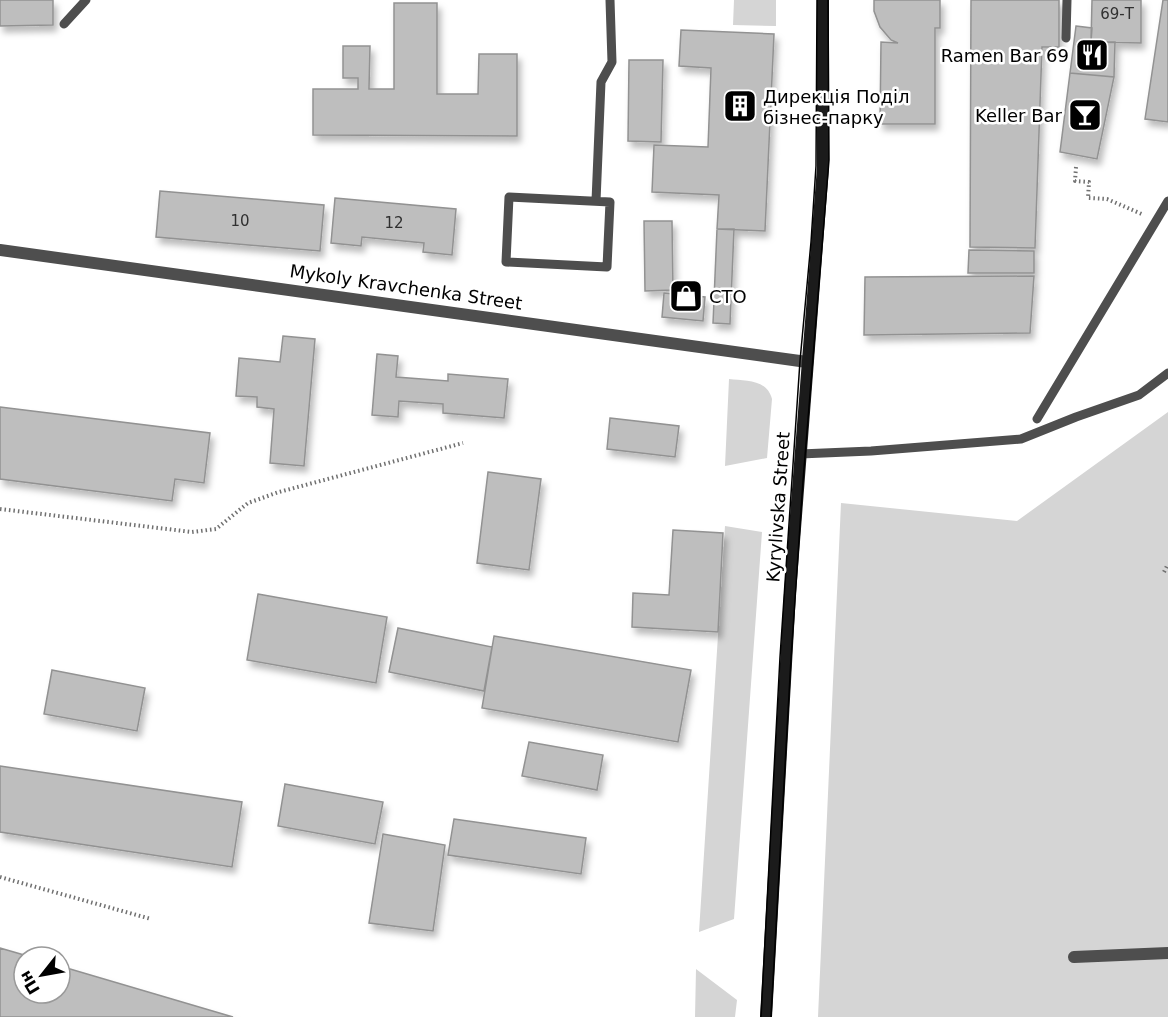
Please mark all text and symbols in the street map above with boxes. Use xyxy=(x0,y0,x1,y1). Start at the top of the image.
house number: 69-Т xyxy=(1100,5,1135,23)
restaurant icon: Ramen Bar 69 xyxy=(1074,37,1110,73)
place label: Ramen Bar 69 xyxy=(941,45,1069,66)
place label: Дирекція Поділ бізнес-парку xyxy=(763,86,909,128)
building icon: Дирекція Поділ бізнес-парку xyxy=(722,88,758,124)
bar icon: Keller Bar xyxy=(1067,97,1103,133)
place label: Keller Bar xyxy=(975,105,1063,126)
house number: 10 xyxy=(230,212,250,230)
house number: 12 xyxy=(384,214,404,232)
street label: Mykoly Kravchenka Street xyxy=(288,260,524,314)
shop icon: СТО xyxy=(668,278,704,314)
place label: СТО xyxy=(709,286,747,307)
street label: Kyrylivska Street xyxy=(762,431,794,583)
north arrow xyxy=(12,945,72,1005)
text: Пн xyxy=(15,967,44,998)

